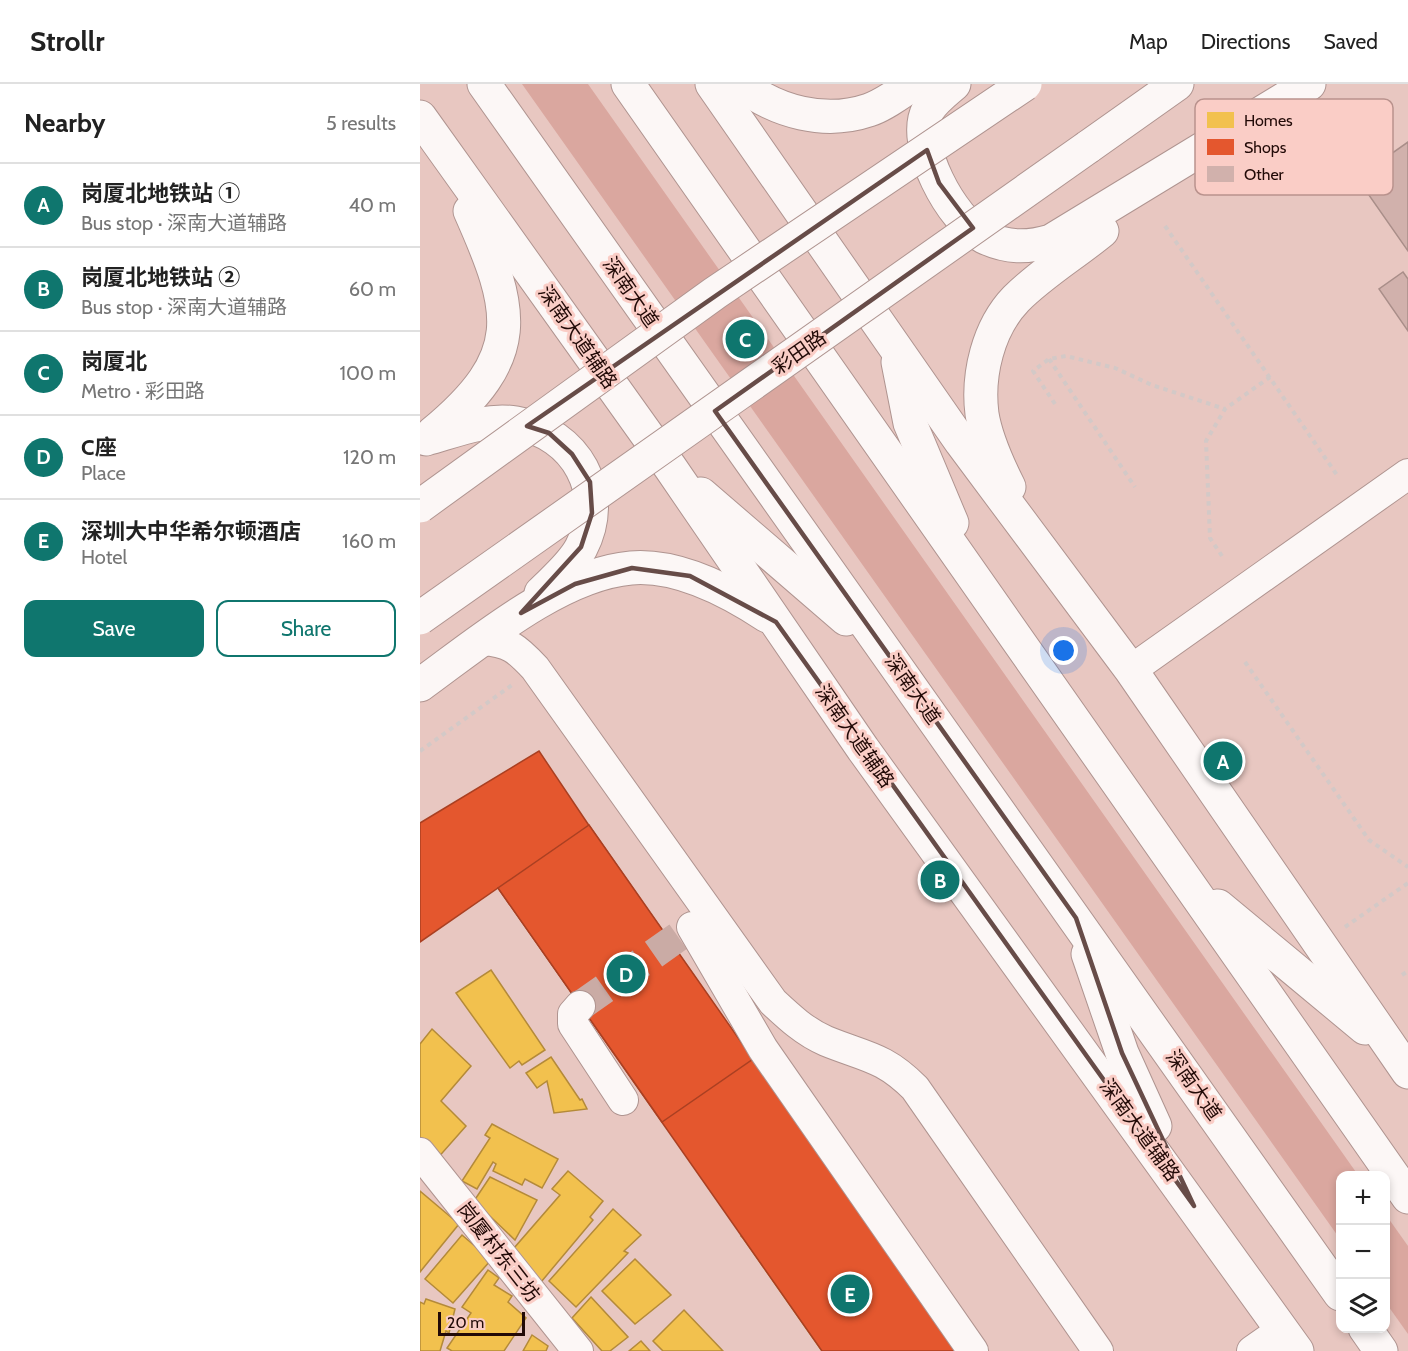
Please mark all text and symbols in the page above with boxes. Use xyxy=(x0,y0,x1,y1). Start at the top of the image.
text: Strollr xyxy=(30,24,104,58)
text: Map xyxy=(1129,29,1168,54)
text: Directions xyxy=(1201,29,1290,54)
text: Saved xyxy=(1323,29,1378,54)
legend xyxy=(1195,99,1393,195)
text: Nearby xyxy=(24,107,105,139)
text: 5 results xyxy=(326,111,396,135)
text: Homes xyxy=(1244,111,1293,130)
text: Shops xyxy=(1244,138,1287,157)
text: Other xyxy=(1244,165,1285,184)
text: 岗厦北地铁站 ① xyxy=(81,180,240,207)
text: A xyxy=(37,193,50,217)
text: 40 m xyxy=(348,193,396,217)
text: Bus stop · 深南大道辅路 xyxy=(81,211,287,235)
street label: 深南大道 xyxy=(598,252,664,332)
text: 岗厦北地铁站 ② xyxy=(81,264,240,291)
text: B xyxy=(37,277,50,301)
text: 60 m xyxy=(349,277,396,301)
street label: 深南大道辅路 xyxy=(534,281,622,393)
text: Bus stop · 深南大道辅路 xyxy=(81,295,287,319)
pin: C xyxy=(726,316,764,362)
street label: 彩田路 xyxy=(768,325,830,379)
text: 岗厦北 xyxy=(81,348,147,375)
text: C xyxy=(37,361,50,385)
text: 100 m xyxy=(340,361,396,385)
text: Metro · 彩田路 xyxy=(81,379,205,403)
text: C座 xyxy=(81,434,116,461)
text: D xyxy=(36,445,51,469)
text: 120 m xyxy=(343,445,396,469)
text: Place xyxy=(81,461,126,485)
text: 深圳大中华希尔顿酒店 xyxy=(81,518,301,545)
text: E xyxy=(38,529,49,553)
text: 160 m xyxy=(342,529,396,553)
text: Hotel xyxy=(81,545,127,569)
button: Save xyxy=(24,600,204,657)
button: Share xyxy=(216,600,396,657)
your location xyxy=(1049,636,1078,665)
street label: 深南大道 xyxy=(880,649,946,729)
street label: 深南大道辅路 xyxy=(811,680,899,792)
pin: A xyxy=(1204,738,1242,784)
pin: B xyxy=(920,858,960,902)
pin: D xyxy=(606,952,646,996)
street label: 深南大道 xyxy=(1161,1045,1227,1125)
street label: 深南大道辅路 xyxy=(1095,1074,1185,1186)
map controls xyxy=(1336,1171,1390,1333)
button: + xyxy=(1336,1171,1390,1225)
street label: 岗厦村东三坊 xyxy=(453,1197,545,1307)
button: − xyxy=(1336,1225,1390,1279)
pin: E xyxy=(830,1272,870,1316)
button: layers xyxy=(1336,1279,1390,1333)
scale bar xyxy=(438,1309,525,1336)
text: 20 m xyxy=(447,1313,484,1332)

